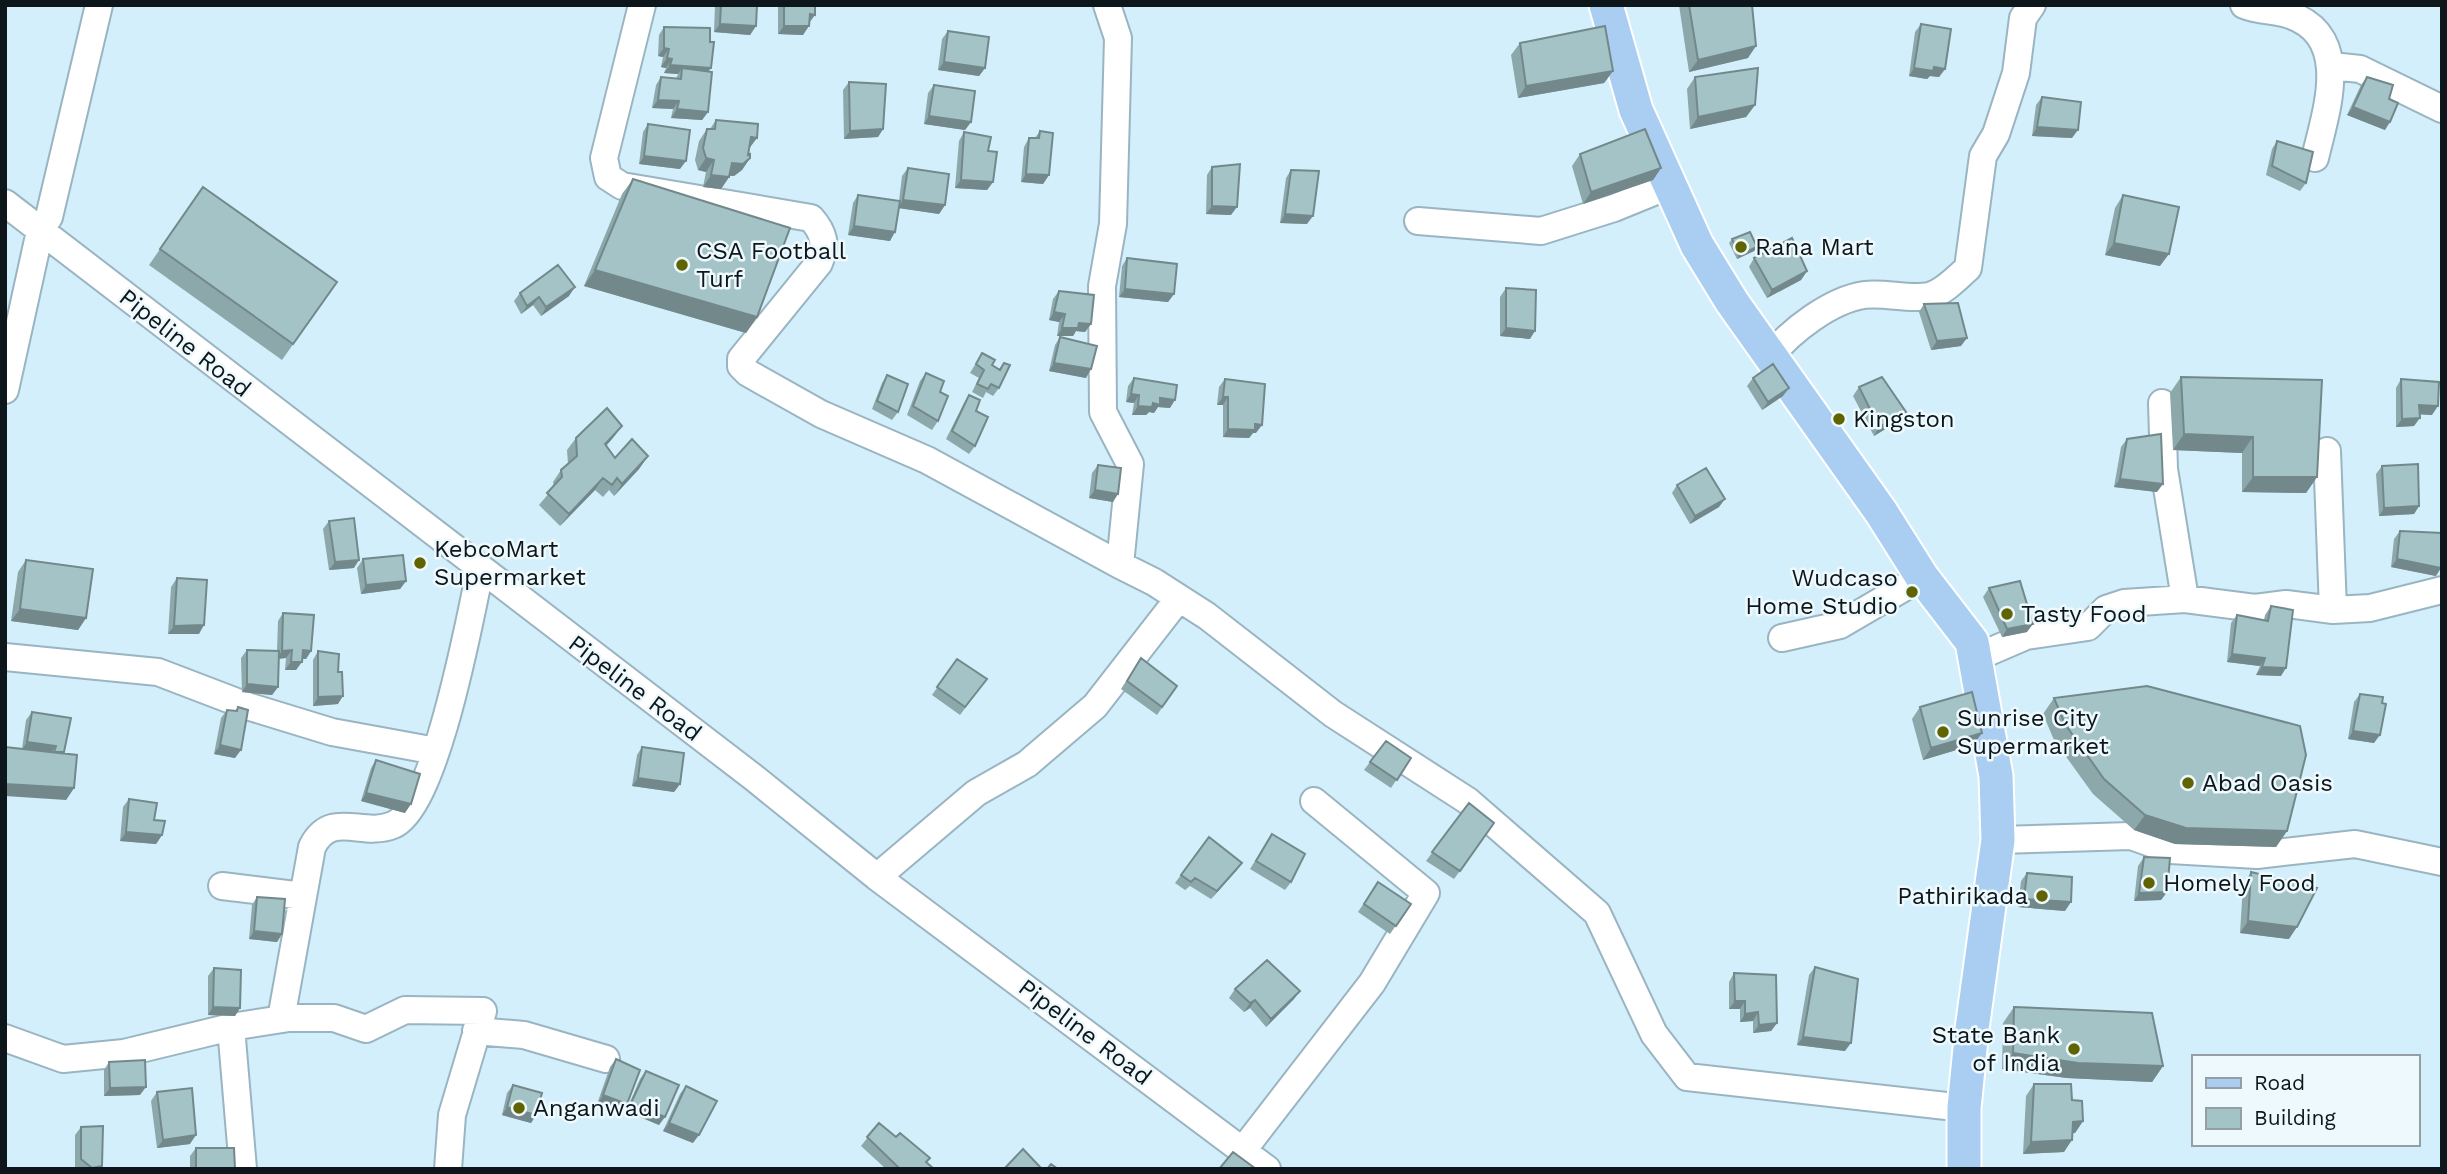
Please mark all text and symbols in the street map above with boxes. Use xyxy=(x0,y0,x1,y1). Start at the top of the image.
place label: Rana Mart xyxy=(1755,233,1874,261)
place label: CSA Football Turf xyxy=(696,237,847,293)
marker: Rana Mart xyxy=(1733,239,1749,255)
marker: CSA Football Turf xyxy=(674,257,690,273)
street label: Pipeline Road xyxy=(114,283,256,403)
place label: Kingston xyxy=(1853,405,1955,433)
marker: Kingston xyxy=(1831,411,1847,427)
place label: KebcoMart Supermarket xyxy=(434,535,586,591)
marker: KebcoMart Supermarket xyxy=(412,555,428,571)
place label: Wudcaso Home Studio xyxy=(1745,564,1898,620)
marker: Wudcaso Home Studio xyxy=(1904,584,1920,600)
place label: Tasty Food xyxy=(2021,600,2147,628)
marker: Tasty Food xyxy=(1999,606,2015,622)
street label: Pipeline Road xyxy=(563,629,707,747)
place label: Sunrise City Supermarket xyxy=(1957,704,2109,760)
marker: Sunrise City Supermarket xyxy=(1935,724,1951,740)
place label: Abad Oasis xyxy=(2202,769,2333,797)
marker: Abad Oasis xyxy=(2180,775,2196,791)
place label: Homely Food xyxy=(2163,869,2315,897)
marker: Homely Food xyxy=(2141,875,2157,891)
place label: Pathirikada xyxy=(1897,882,2028,910)
marker: Pathirikada xyxy=(2034,888,2050,904)
street label: Pipeline Road xyxy=(1013,973,1157,1091)
place label: State Bank of India xyxy=(1932,1021,2060,1077)
marker: State Bank of India xyxy=(2066,1041,2082,1057)
legend xyxy=(2192,1055,2419,1146)
text: Road xyxy=(2254,1070,2305,1095)
place label: Anganwadi xyxy=(533,1094,660,1122)
marker: Anganwadi xyxy=(511,1100,527,1116)
text: Building xyxy=(2254,1105,2336,1130)

